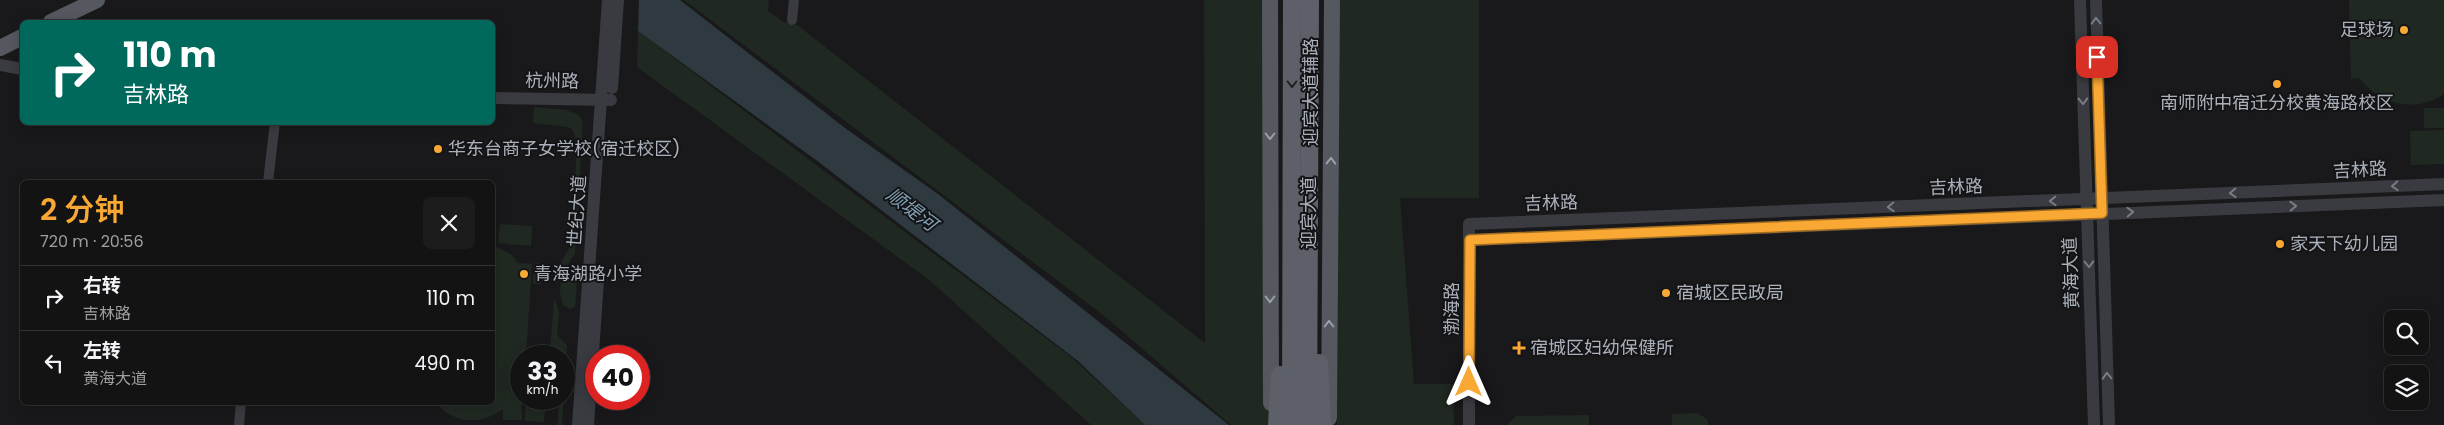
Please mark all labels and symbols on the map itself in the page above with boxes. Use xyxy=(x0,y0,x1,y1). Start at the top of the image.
one-way arrow xyxy=(2091,17,2101,25)
place label: 足球场 xyxy=(2340,17,2394,42)
marker: 足球场 xyxy=(2398,24,2410,36)
pin xyxy=(2076,36,2118,78)
street label: 迎宾大道辅路 xyxy=(1298,38,1323,146)
street label: 杭州路 xyxy=(525,68,579,93)
marker: 南师附中宿迁分校黄海路校区 xyxy=(2271,78,2283,90)
one-way arrow xyxy=(1287,80,1297,88)
place label: 南师附中宿迁分校黄海路校区 xyxy=(2160,90,2394,115)
one-way arrow xyxy=(2078,97,2089,105)
one-way arrow xyxy=(1265,132,1275,140)
place label: 华东台商子女学校(宿迁校区) xyxy=(448,136,680,161)
marker: 华东台商子女学校(宿迁校区) xyxy=(432,143,444,155)
street label: 吉林路 xyxy=(2332,156,2388,183)
one-way arrow xyxy=(1326,157,1336,165)
street label: 吉林路 xyxy=(1929,173,1983,200)
street label: 世纪大道 xyxy=(562,174,591,248)
street label: 迎宾大道 xyxy=(1296,177,1321,249)
water label: 顺堤河 xyxy=(881,181,946,240)
one-way arrow xyxy=(2391,181,2399,192)
one-way arrow xyxy=(2229,188,2237,199)
street label: 吉林路 xyxy=(1524,189,1578,216)
one-way arrow xyxy=(2049,195,2057,206)
one-way arrow xyxy=(2289,200,2297,211)
one-way arrow xyxy=(1886,202,1894,212)
one-way arrow xyxy=(2127,207,2135,218)
place label: 家天下幼儿园 xyxy=(2290,231,2398,256)
street label: 黄海大道 xyxy=(2057,237,2084,309)
marker: 家天下幼儿园 xyxy=(2274,238,2286,250)
one-way arrow xyxy=(2083,260,2094,268)
place label: 青海湖路小学 xyxy=(534,261,642,286)
marker: 青海湖路小学 xyxy=(518,268,530,280)
place label: 宿城区民政局 xyxy=(1676,280,1784,305)
street label: 渤海路 xyxy=(1439,282,1464,336)
marker: 宿城区民政局 xyxy=(1660,287,1672,299)
one-way arrow xyxy=(1265,295,1275,303)
one-way arrow xyxy=(1324,320,1334,328)
place label: 宿城区妇幼保健所 xyxy=(1530,335,1674,360)
marker: 宿城区妇幼保健所 xyxy=(1512,341,1526,355)
speed limit sign: 40 xyxy=(585,345,650,410)
position arrow xyxy=(1442,355,1494,407)
one-way arrow xyxy=(2102,372,2112,380)

